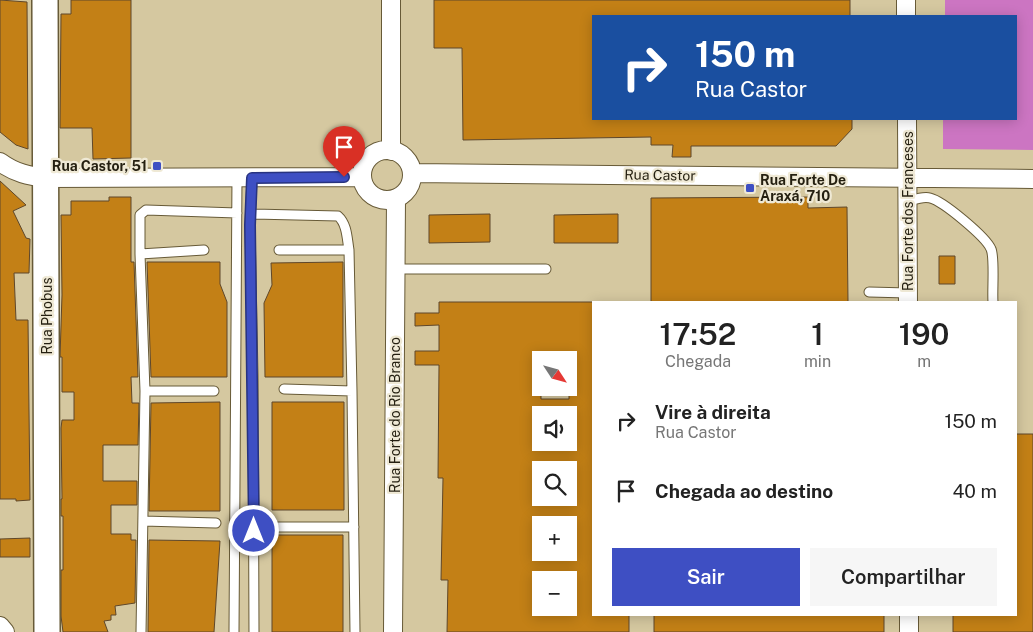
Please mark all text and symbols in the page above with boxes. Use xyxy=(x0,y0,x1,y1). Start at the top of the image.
text: 150 m xyxy=(695,34,795,75)
icon: right xyxy=(612,35,677,100)
text: Rua Castor xyxy=(695,76,807,102)
pin xyxy=(323,126,365,177)
street label: Rua Forte dos Franceses xyxy=(900,131,916,291)
icon: arrive xyxy=(330,133,358,161)
place label: Rua Castor, 51 xyxy=(52,158,147,174)
marker: Rua Castor, 51 xyxy=(151,160,163,172)
street label: Rua Castor xyxy=(624,166,696,184)
place label: Rua Forte De Araxá, 710 xyxy=(760,172,846,204)
marker: Rua Forte De Araxá, 710 xyxy=(744,182,756,194)
street label: Rua Phobus xyxy=(39,277,55,355)
text: 17:52 xyxy=(660,316,736,352)
text: 1 xyxy=(811,316,824,352)
text: 190 xyxy=(899,316,949,352)
street label: Rua Forte do Rio Branco xyxy=(387,337,403,493)
north arrow xyxy=(532,351,578,396)
map controls xyxy=(532,351,577,616)
text: Chegada xyxy=(665,352,731,371)
text: min xyxy=(804,352,831,371)
text: m xyxy=(917,352,931,371)
text: Vire à direita xyxy=(655,401,771,423)
button: sound xyxy=(532,406,577,451)
icon: right xyxy=(612,407,640,435)
text: 150 m xyxy=(944,410,997,432)
text: Rua Castor xyxy=(655,423,737,442)
button: search xyxy=(532,461,577,506)
icon: arrive xyxy=(612,477,640,505)
text: Chegada ao destino xyxy=(655,480,833,502)
text: 40 m xyxy=(952,480,997,502)
position arrow xyxy=(227,504,279,556)
button: + xyxy=(532,516,577,561)
button: Sair xyxy=(612,548,800,606)
button: Compartilhar xyxy=(810,548,997,606)
button: − xyxy=(532,571,577,616)

